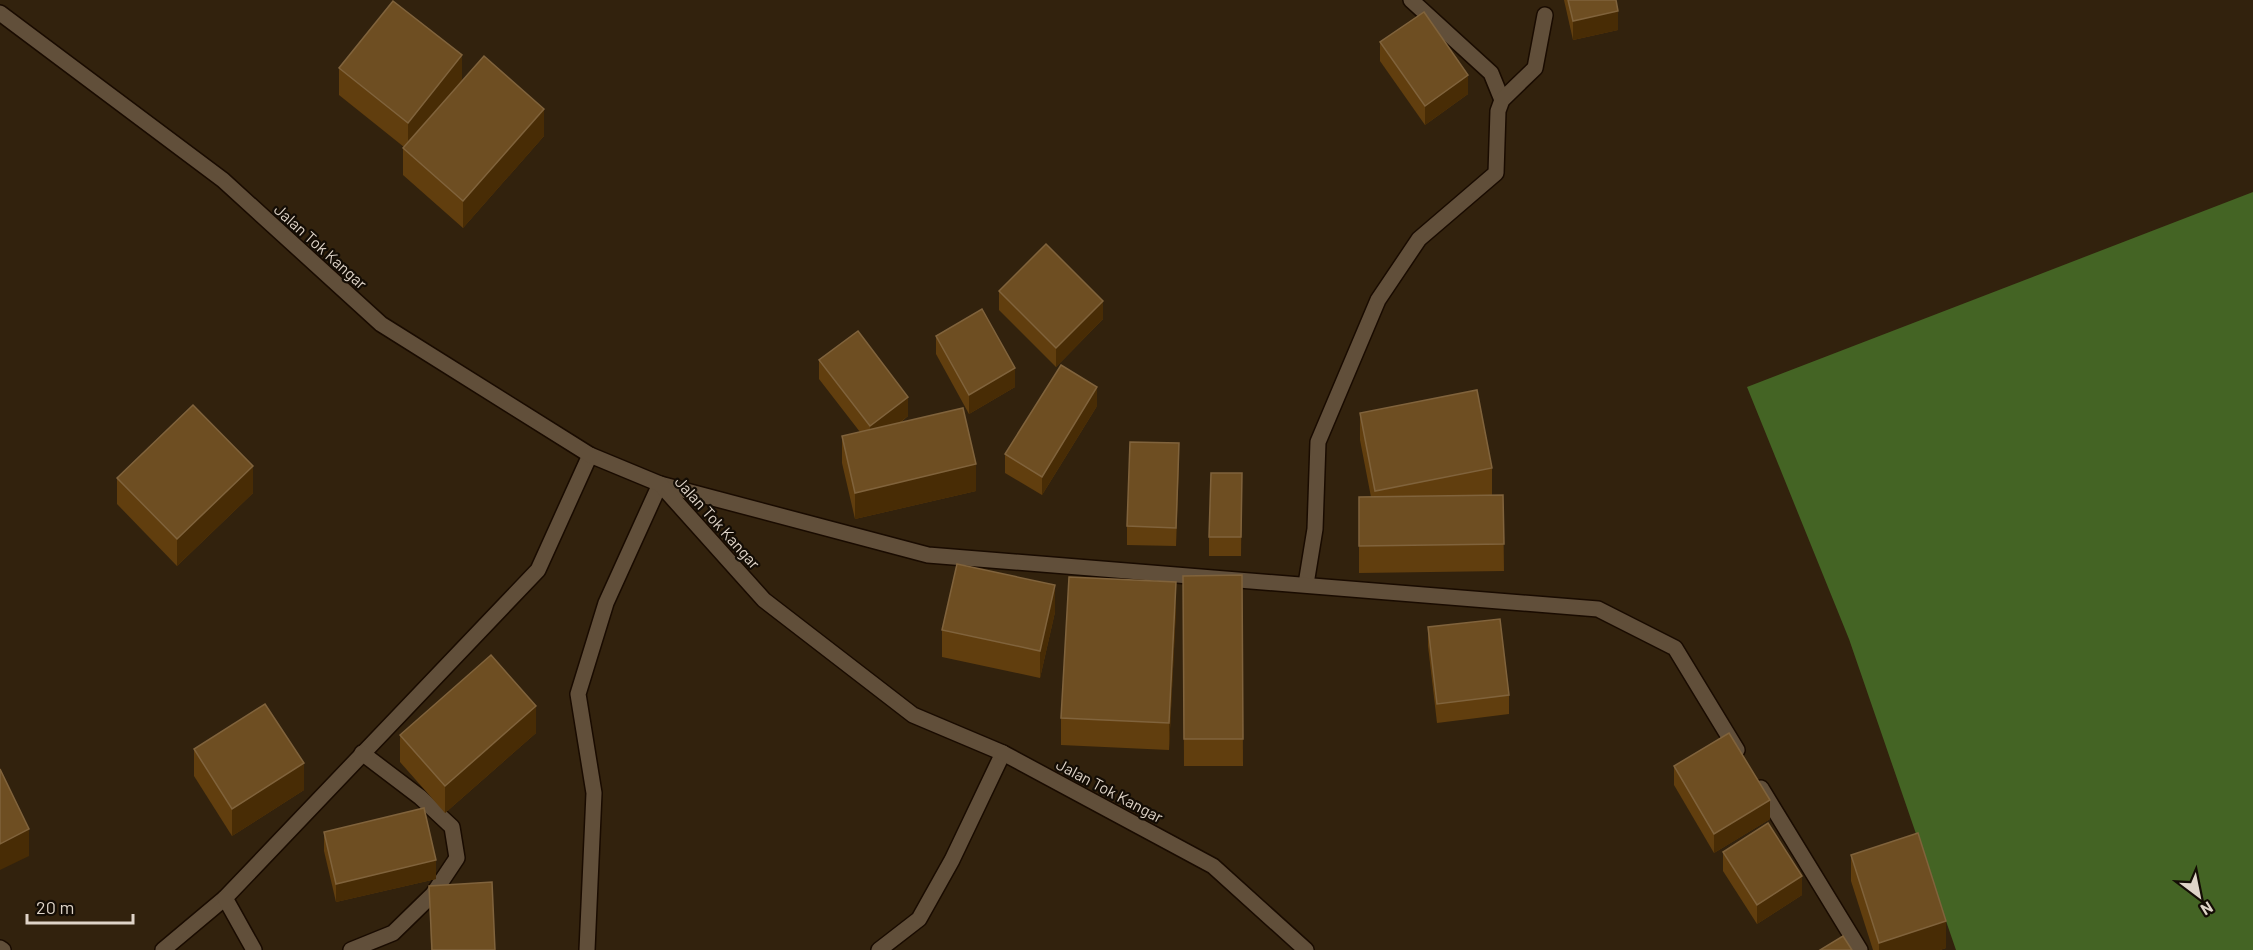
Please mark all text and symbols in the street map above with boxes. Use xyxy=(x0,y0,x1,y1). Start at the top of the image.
street label: Jalan Tok Kangar xyxy=(271,199,371,293)
street label: Jalan Tok Kangar xyxy=(671,472,765,572)
street label: Jalan Tok Kangar xyxy=(1053,754,1167,826)
north arrow xyxy=(2169,866,2229,926)
scale bar xyxy=(27,887,134,925)
text: 20 m xyxy=(36,896,74,918)
text: N xyxy=(2198,898,2217,920)

